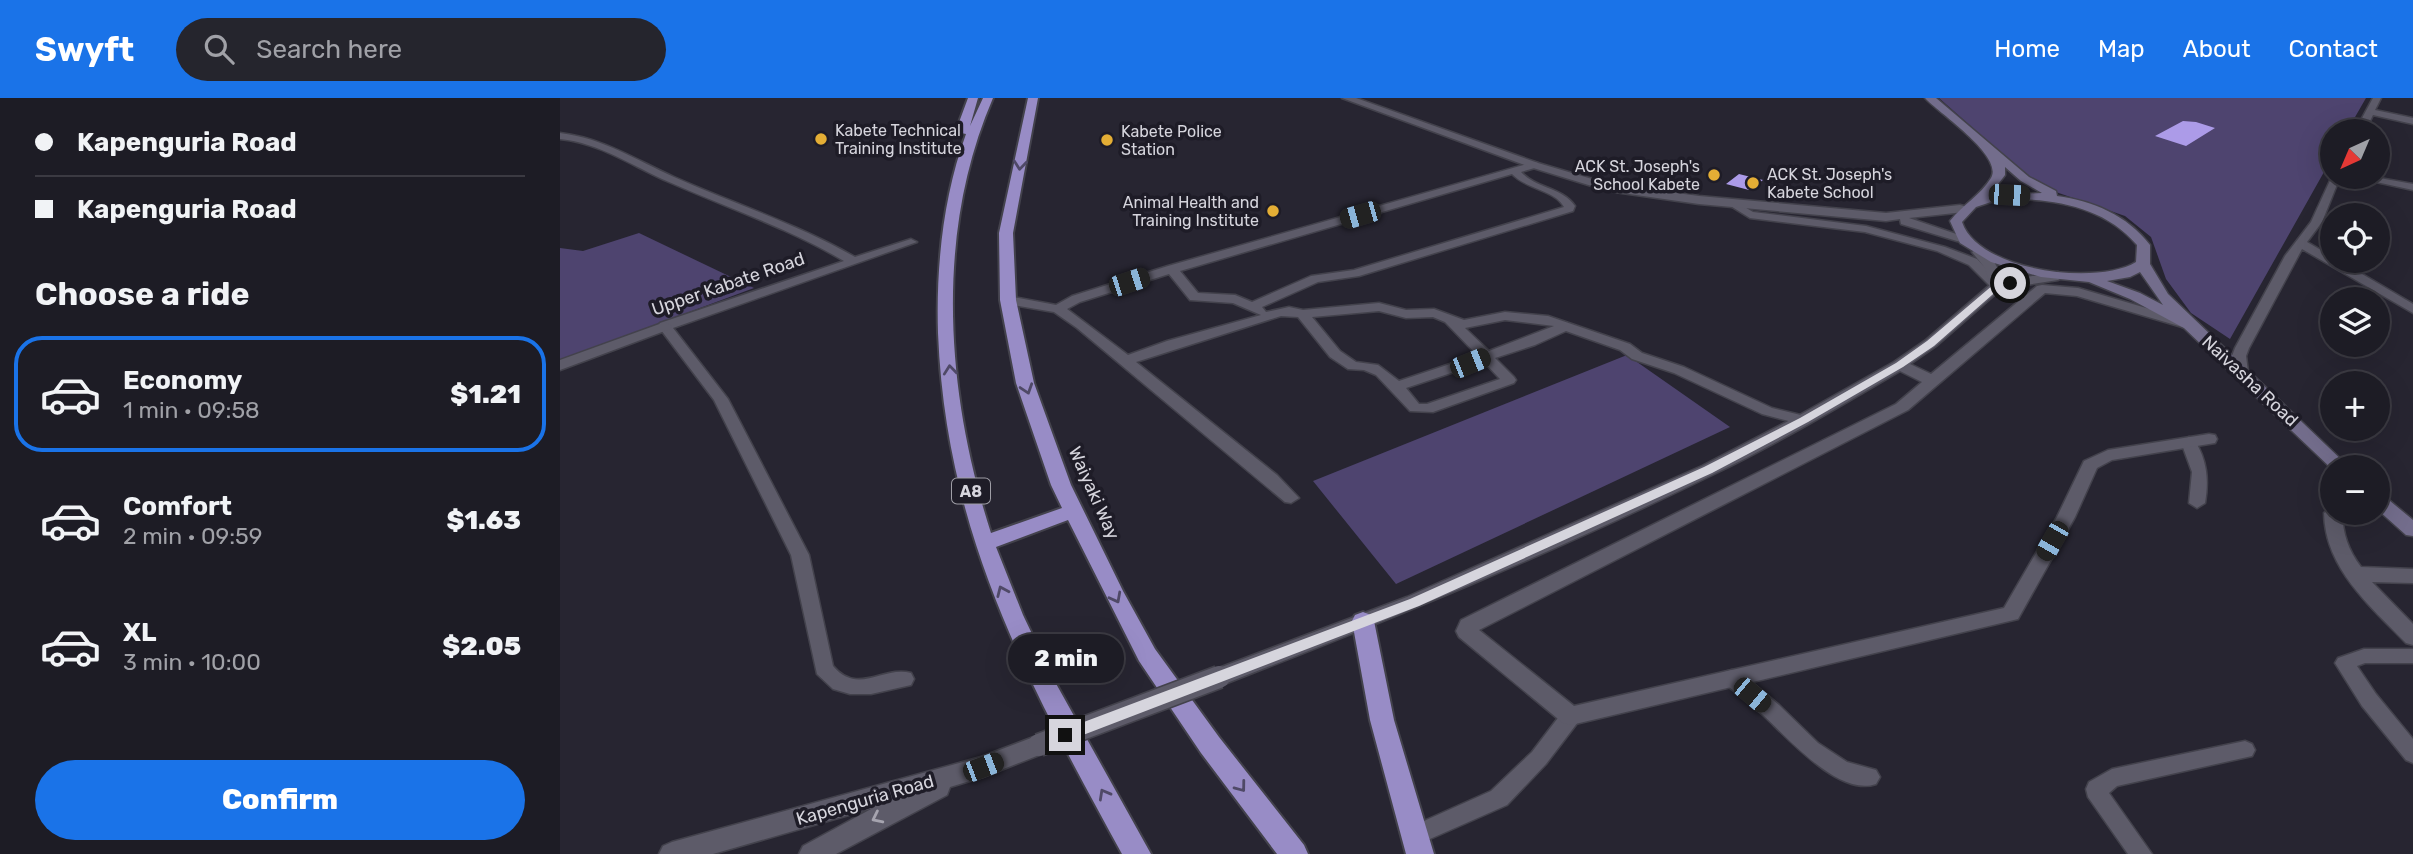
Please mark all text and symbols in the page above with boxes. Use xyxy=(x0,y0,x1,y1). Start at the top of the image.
search box xyxy=(176,18,666,81)
text: Swyft xyxy=(35,30,134,69)
icon: search xyxy=(200,30,238,68)
text: Search here xyxy=(256,34,402,65)
text: Home xyxy=(1994,35,2060,63)
text: Map xyxy=(2098,35,2145,63)
text: About xyxy=(2183,35,2251,63)
text: Contact xyxy=(2289,35,2378,63)
north arrow xyxy=(2320,119,2390,189)
map controls xyxy=(2320,119,2390,525)
place label: Kabete Technical Training Institute xyxy=(835,121,962,158)
place label: Kabete Police Station xyxy=(1121,122,1222,159)
text: Kapenguria Road xyxy=(77,127,297,158)
marker: Kabete Technical Training Institute xyxy=(813,131,829,147)
marker: Kabete Police Station xyxy=(1099,132,1115,148)
place label: ACK St. Joseph's School Kabete xyxy=(1575,157,1700,194)
one-way arrow xyxy=(1012,159,1027,171)
place label: ACK St. Joseph's Kabete School xyxy=(1767,165,1892,202)
marker: ACK St. Joseph's School Kabete xyxy=(1706,167,1722,183)
marker: ACK St. Joseph's Kabete School xyxy=(1745,175,1761,191)
car xyxy=(1988,183,2031,207)
place label: Animal Health and Training Institute xyxy=(1123,193,1259,230)
text: Kapenguria Road xyxy=(77,194,297,225)
car xyxy=(1337,199,1384,231)
marker: Animal Health and Training Institute xyxy=(1265,203,1281,219)
button: locate xyxy=(2320,203,2390,273)
street label: Upper Kabate Road xyxy=(649,247,807,321)
car xyxy=(1106,266,1153,298)
route start xyxy=(1994,267,2026,299)
text: Choose a ride xyxy=(35,275,249,313)
button: layers xyxy=(2320,287,2390,357)
street label: Naivasha Road xyxy=(2197,331,2303,431)
car xyxy=(1447,345,1494,381)
icon: car xyxy=(39,363,102,426)
one-way arrow xyxy=(943,364,958,375)
text: Economy xyxy=(123,365,242,396)
button: + xyxy=(2320,371,2390,441)
text: $1.21 xyxy=(450,379,521,410)
one-way arrow xyxy=(1019,382,1033,394)
text: 1 min · 09:58 xyxy=(123,396,260,424)
street label: Waiyaki Way xyxy=(1064,443,1124,543)
button: − xyxy=(2320,455,2390,525)
road number: A8 xyxy=(952,478,990,504)
icon: car xyxy=(39,489,102,552)
text: Comfort xyxy=(123,491,232,522)
text: $1.63 xyxy=(446,505,521,536)
car xyxy=(2033,518,2072,564)
text: 2 min · 09:59 xyxy=(123,522,262,550)
one-way arrow xyxy=(996,586,1010,598)
one-way arrow xyxy=(1108,590,1121,603)
icon: car xyxy=(39,615,102,678)
text: XL xyxy=(123,617,156,648)
text: $2.05 xyxy=(442,631,521,662)
callout: 2 min xyxy=(1007,634,1123,682)
text: 2 min xyxy=(1034,644,1098,672)
text: 3 min · 10:00 xyxy=(123,648,261,676)
car xyxy=(1730,673,1775,717)
route end xyxy=(1049,719,1081,751)
car xyxy=(960,750,1007,784)
button: Confirm xyxy=(35,760,525,840)
street label: Kapenguria Road xyxy=(794,770,936,830)
one-way arrow xyxy=(1233,779,1246,792)
one-way arrow xyxy=(1099,789,1112,802)
one-way arrow xyxy=(872,810,884,824)

